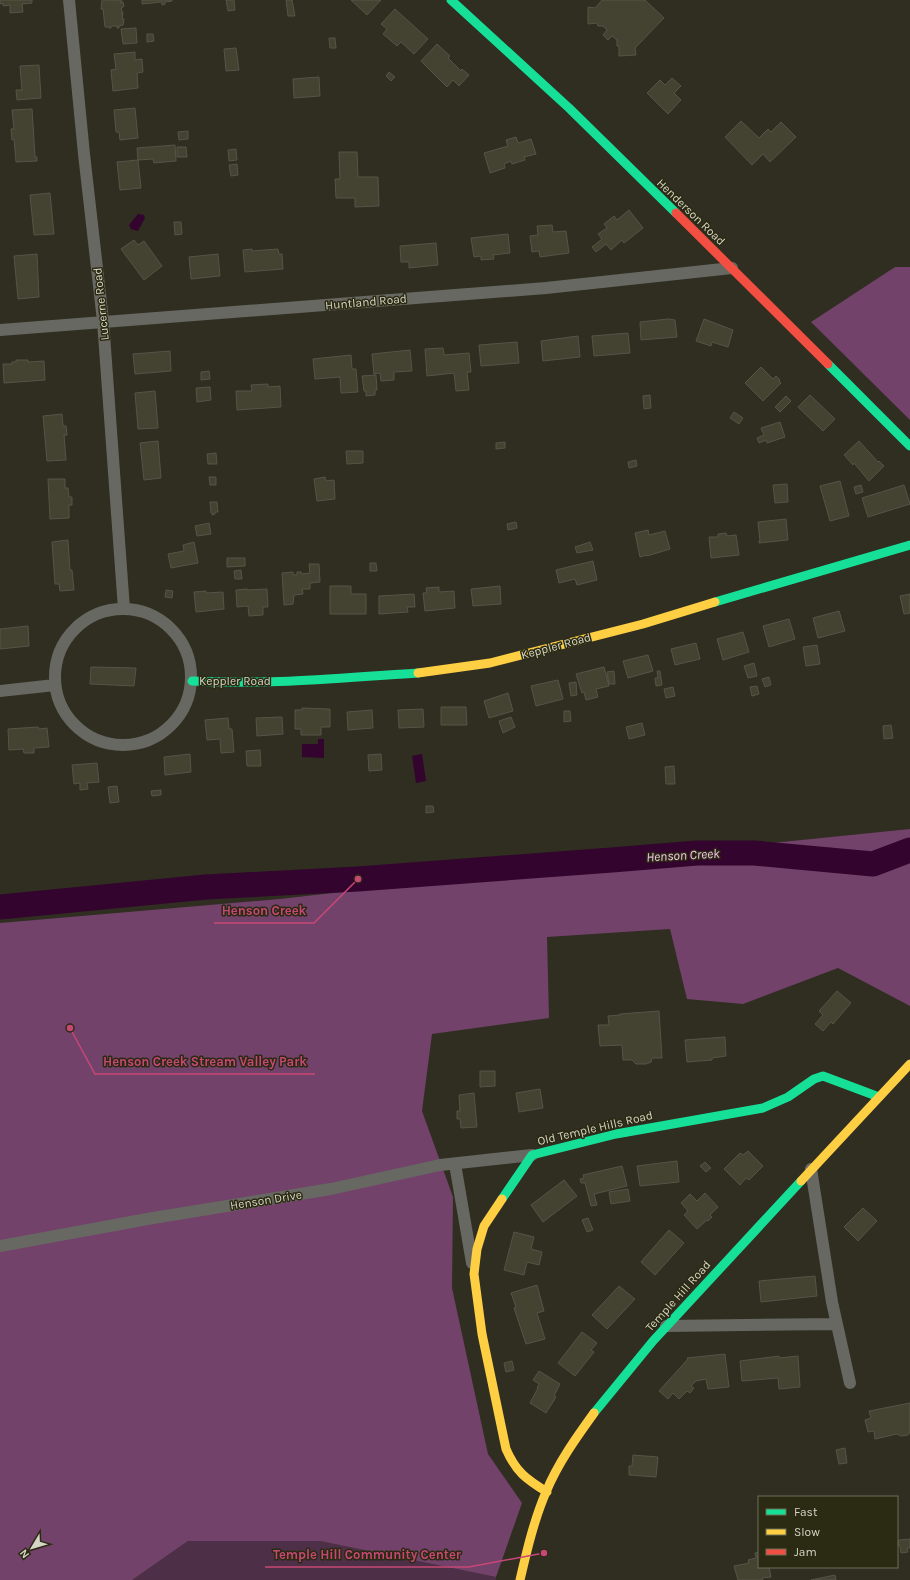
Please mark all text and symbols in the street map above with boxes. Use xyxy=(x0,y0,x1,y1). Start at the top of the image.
street label: Henderson Road xyxy=(654,176,728,248)
street label: Lucerne Road xyxy=(90,267,112,341)
street label: Huntland Road xyxy=(325,291,407,313)
street label: Keppler Road xyxy=(519,630,593,662)
street label: Keppler Road xyxy=(199,674,271,688)
water label: Henson Creek xyxy=(646,846,721,864)
callout: Henson Creek xyxy=(214,898,314,923)
text: Henson Creek xyxy=(222,903,307,918)
callout: Henson Creek Stream Valley Park xyxy=(95,1049,315,1074)
text: Henson Creek Stream Valley Park xyxy=(103,1054,307,1069)
street label: Old Temple Hills Road xyxy=(536,1108,654,1148)
street label: Henson Drive xyxy=(229,1187,303,1213)
street label: Temple Hill Road xyxy=(642,1258,714,1334)
legend xyxy=(758,1496,898,1568)
text: Fast xyxy=(794,1505,818,1519)
text: Slow xyxy=(794,1525,820,1539)
north arrow xyxy=(12,1528,52,1568)
callout: Temple Hill Community Center xyxy=(265,1542,469,1567)
text: Jam xyxy=(794,1545,817,1559)
text: N xyxy=(17,1547,32,1561)
text: Temple Hill Community Center xyxy=(273,1547,462,1562)

